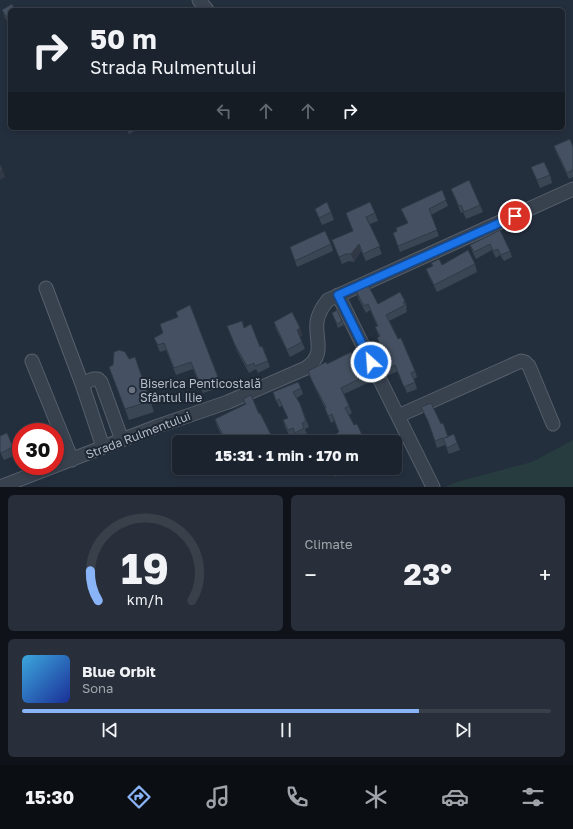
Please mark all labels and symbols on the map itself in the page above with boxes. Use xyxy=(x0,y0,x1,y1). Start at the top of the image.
pin xyxy=(498,199,532,233)
position arrow xyxy=(350,341,392,383)
place label: Biserica Penticostală Sfântul Ilie xyxy=(140,376,261,405)
marker: Biserica Penticostală Sfântul Ilie xyxy=(127,385,137,395)
street label: Strada Rulmentului xyxy=(84,408,192,462)
speed limit sign: 30 xyxy=(12,423,64,475)

